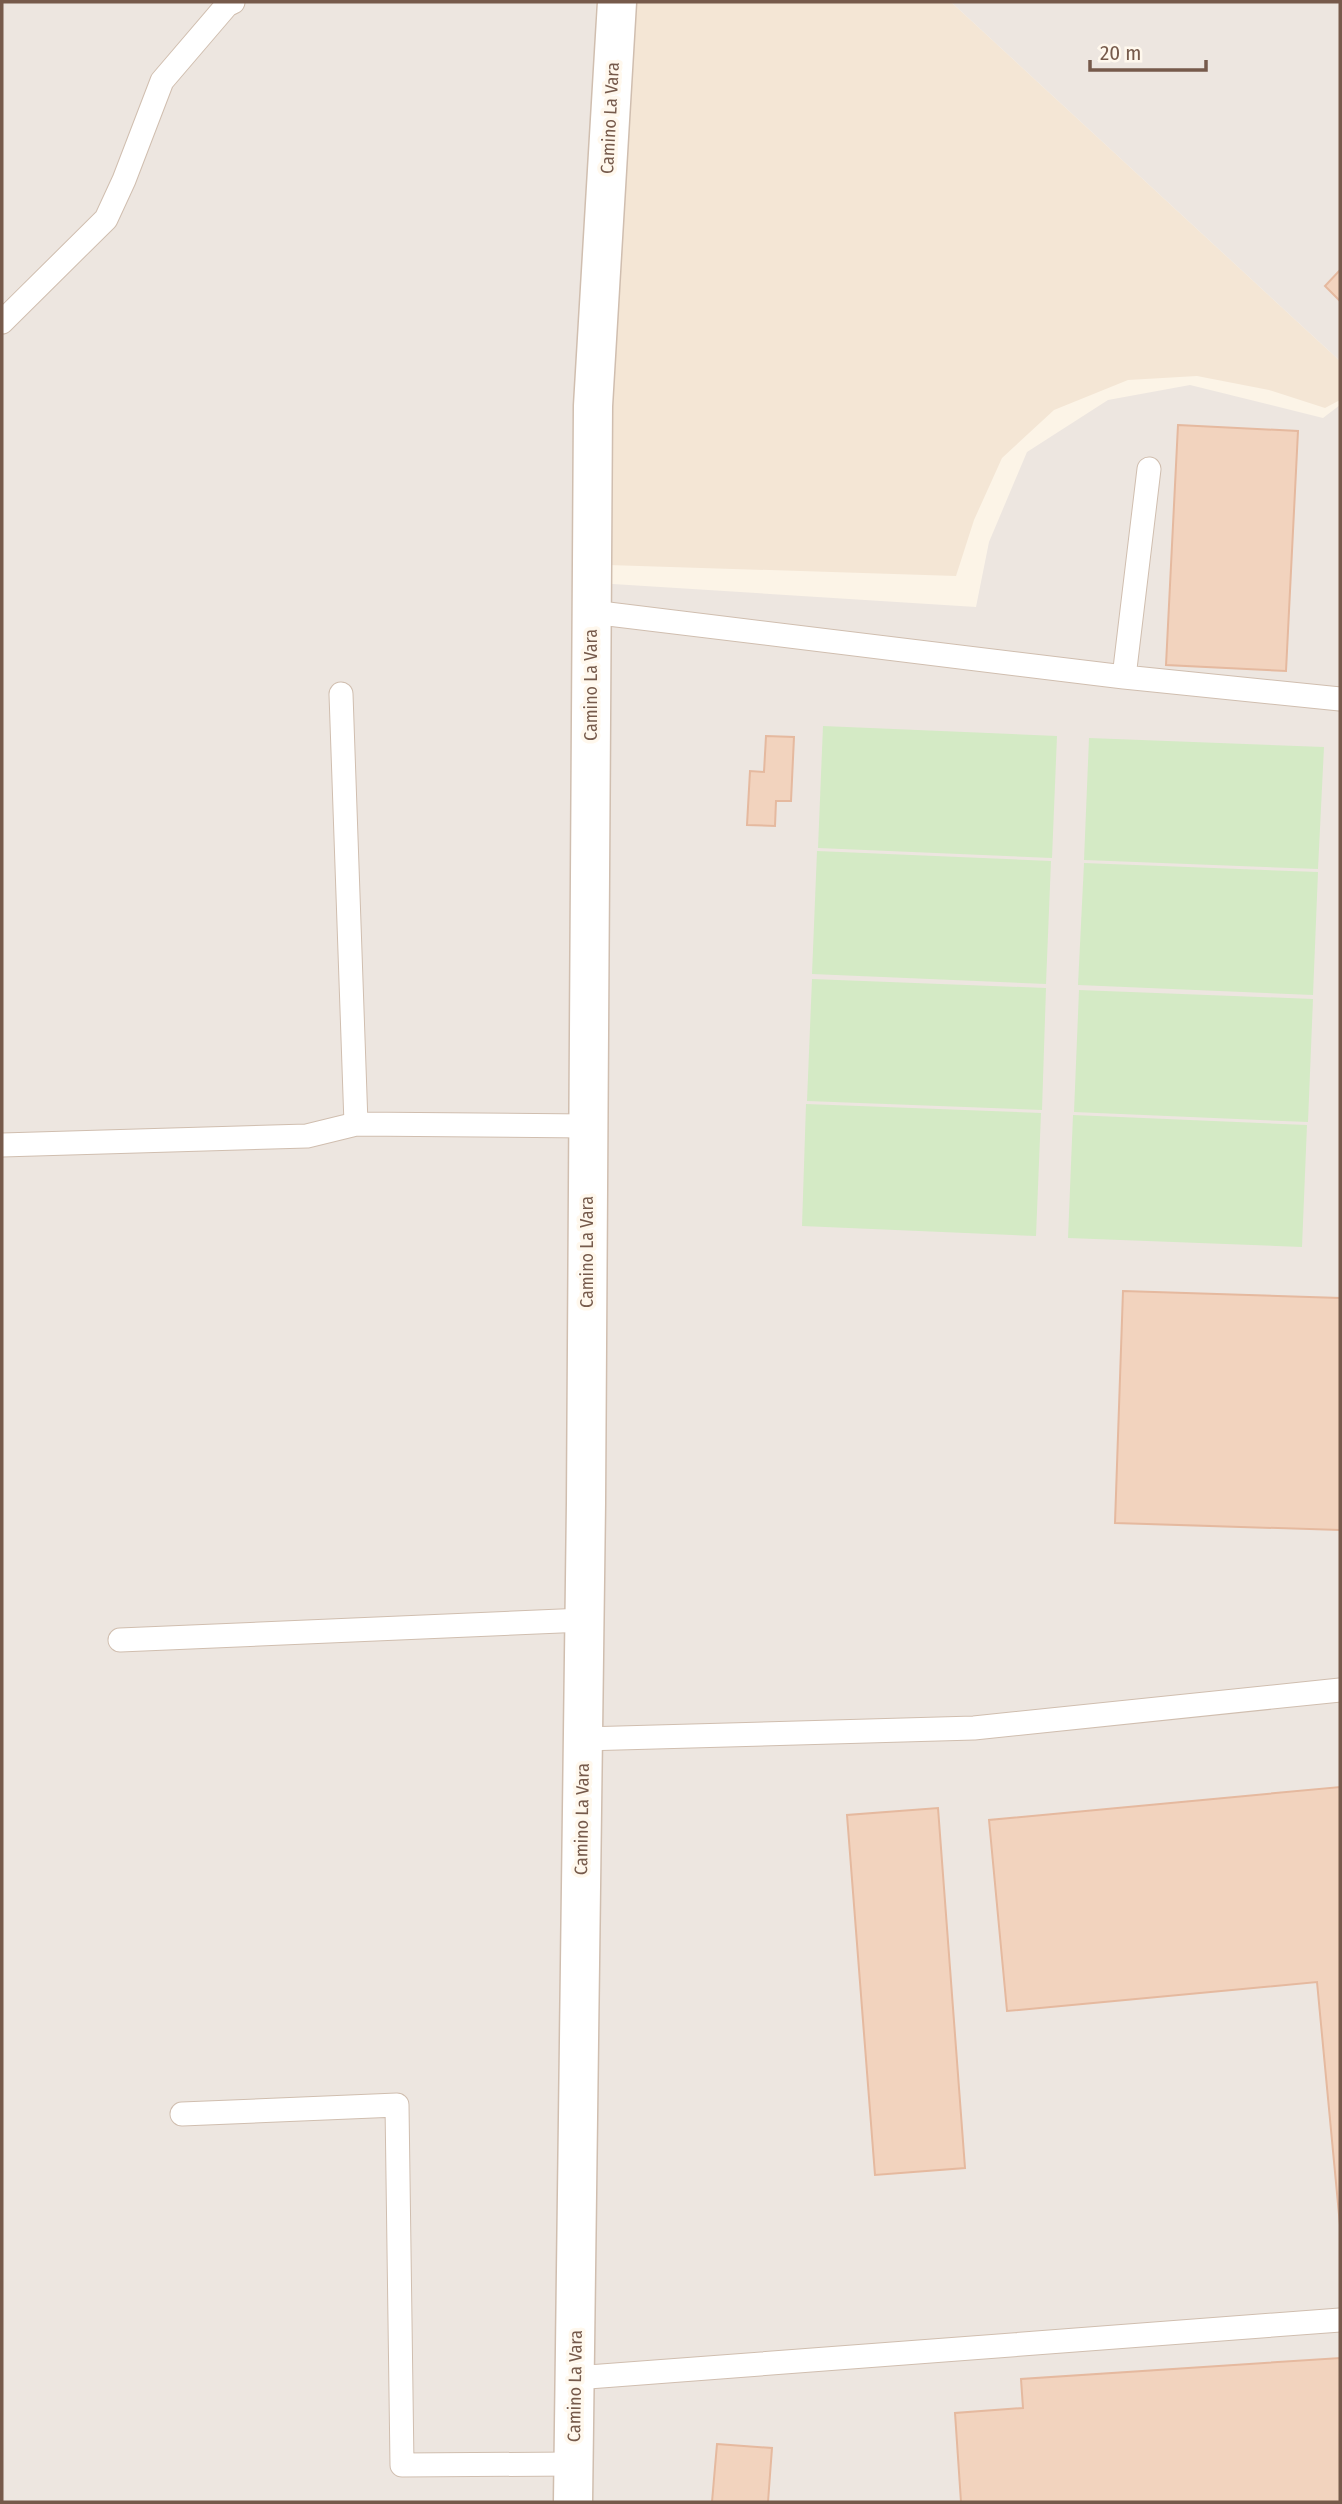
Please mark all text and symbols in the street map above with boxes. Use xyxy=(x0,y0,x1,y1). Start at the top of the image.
scale bar xyxy=(1090,28,1206,72)
text: 20 m xyxy=(1100,40,1141,66)
street label: Camino La Vara xyxy=(596,61,624,175)
street label: Camino La Vara xyxy=(580,629,602,741)
street label: Camino La Vara xyxy=(576,1196,598,1308)
street label: Camino La Vara xyxy=(570,1763,594,1875)
street label: Camino La Vara xyxy=(563,2330,587,2442)

